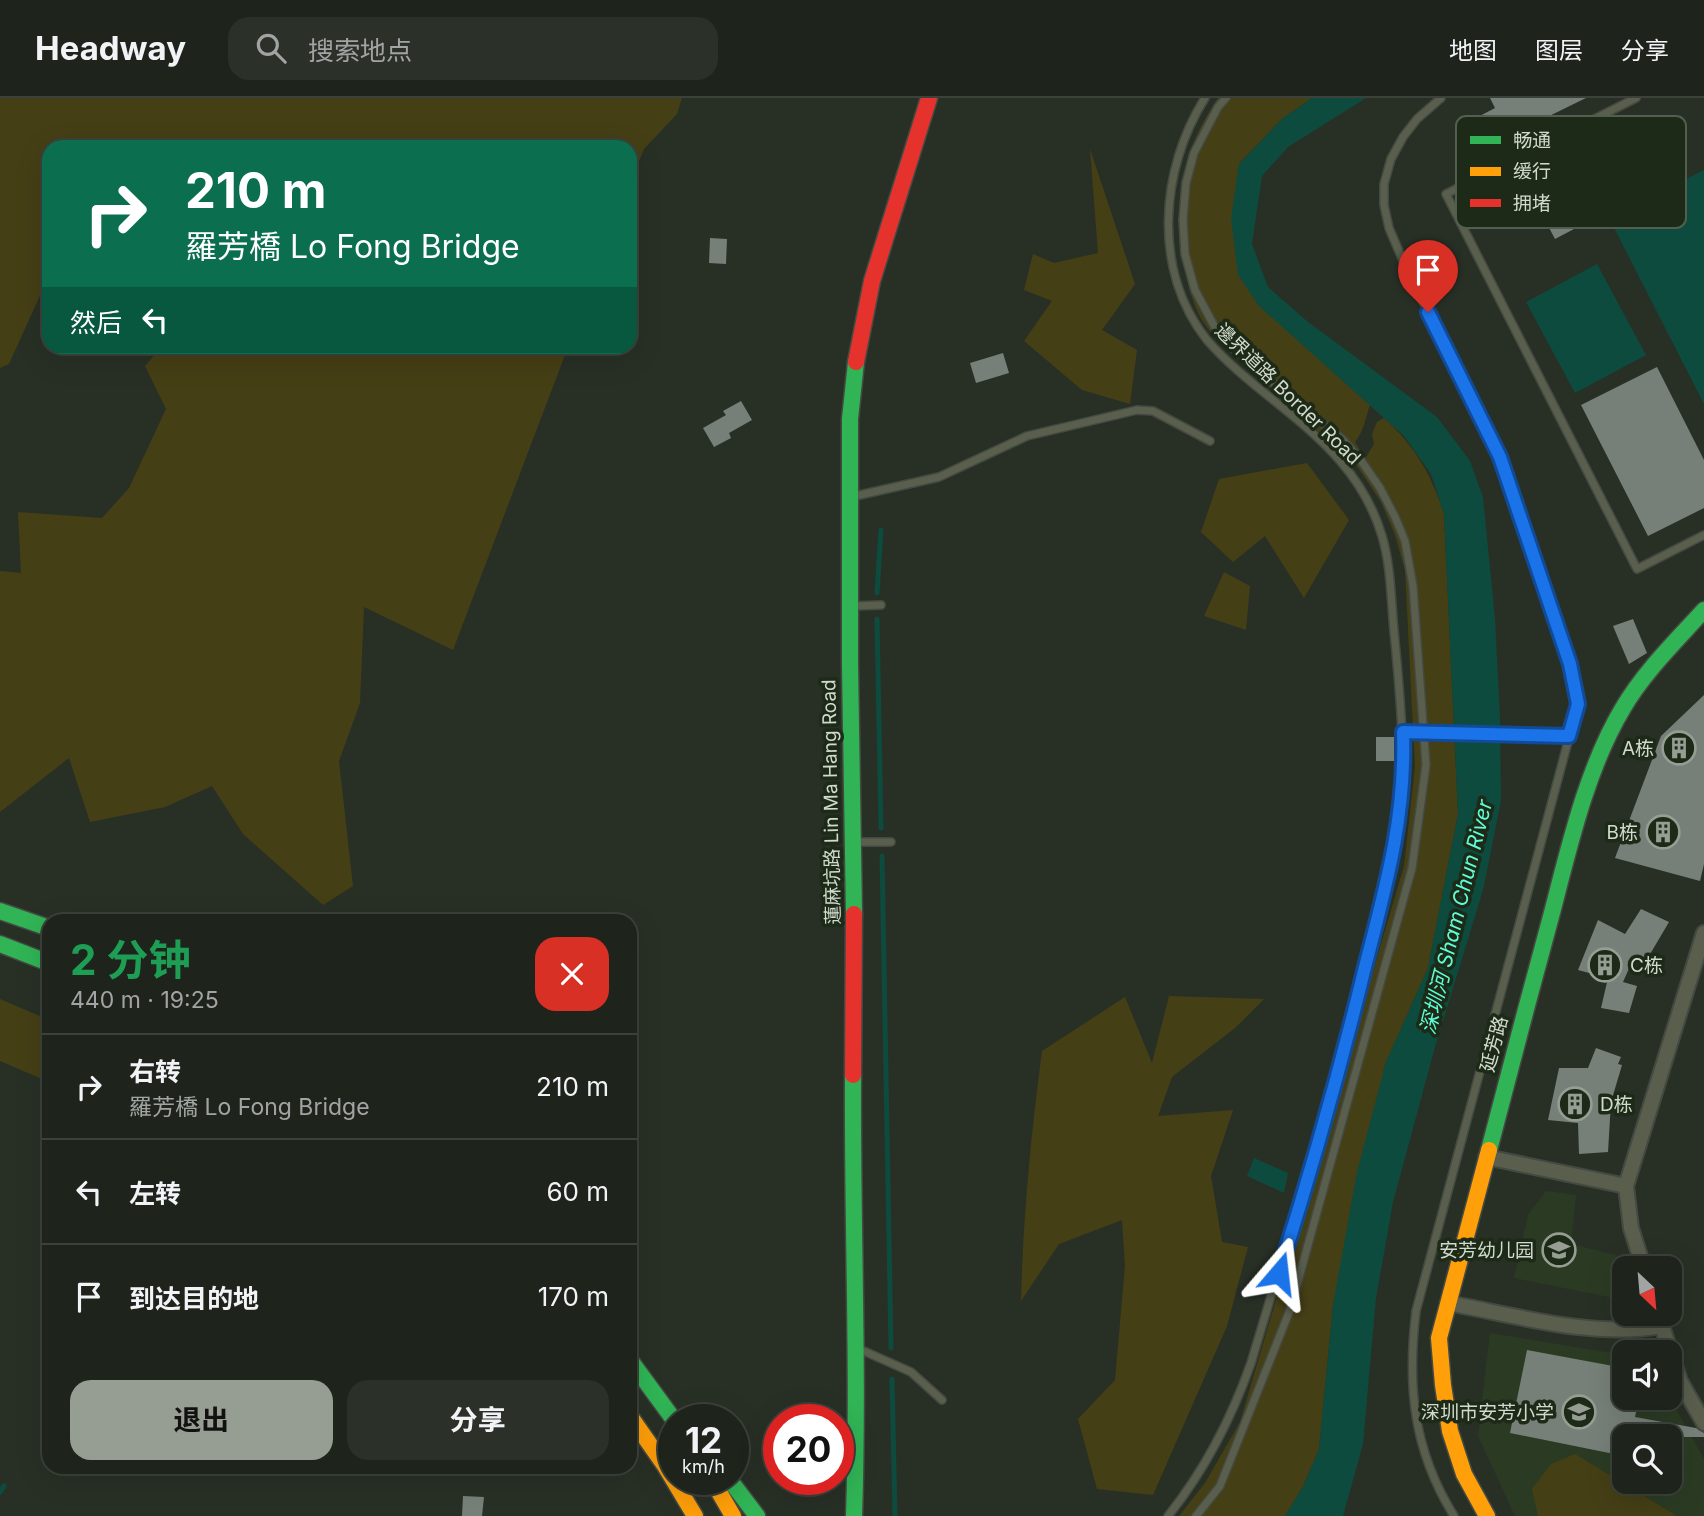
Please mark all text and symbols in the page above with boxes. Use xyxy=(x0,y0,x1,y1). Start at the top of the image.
search box xyxy=(228,17,718,80)
text: Headway xyxy=(35,28,186,68)
icon: search xyxy=(252,29,290,67)
text: 搜索地点 xyxy=(308,35,412,66)
text: 地图 xyxy=(1449,36,1497,65)
text: 图层 xyxy=(1535,36,1583,65)
text: 分享 xyxy=(1621,36,1669,65)
legend xyxy=(1456,116,1686,228)
text: 畅通 xyxy=(1513,129,1551,152)
text: 缓行 xyxy=(1513,160,1551,183)
text: 210 m xyxy=(185,161,326,220)
icon: right xyxy=(70,168,161,259)
text: 拥堵 xyxy=(1513,192,1551,215)
text: 羅芳橋 Lo Fong Bridge xyxy=(185,227,520,266)
pin xyxy=(1398,240,1458,312)
icon: arrive xyxy=(1409,251,1447,289)
icon: left xyxy=(136,301,174,339)
text: 然后 xyxy=(70,307,122,338)
street label: 邊界道路 Border Road xyxy=(1211,319,1365,469)
street label: 蓮麻坑路 Lin Ma Hang Road xyxy=(817,679,845,925)
building icon: A栋 xyxy=(1660,729,1698,767)
place label: A栋 xyxy=(1622,737,1654,760)
water label: 深圳河 Sham Chun River xyxy=(1415,796,1497,1037)
building icon: B栋 xyxy=(1644,813,1682,851)
place label: B栋 xyxy=(1607,821,1638,844)
text: 2 分钟 xyxy=(70,934,190,985)
button: close xyxy=(535,937,609,1011)
building icon: C栋 xyxy=(1586,946,1624,984)
place label: C栋 xyxy=(1630,954,1663,977)
text: 440 m · 19:25 xyxy=(70,986,219,1014)
street label: 延芳路 xyxy=(1476,1013,1512,1075)
text: 右转 xyxy=(129,1056,181,1087)
icon: right xyxy=(70,1068,108,1106)
text: 210 m xyxy=(536,1071,609,1102)
building icon: D栋 xyxy=(1556,1085,1594,1123)
text: 羅芳橋 Lo Fong Bridge xyxy=(129,1093,370,1121)
place label: D栋 xyxy=(1600,1093,1633,1116)
icon: left xyxy=(70,1173,108,1211)
text: 60 m xyxy=(546,1176,609,1207)
text: 左转 xyxy=(129,1178,181,1209)
school or university icon: 安芳幼儿园 xyxy=(1540,1231,1578,1269)
position arrow xyxy=(1242,1236,1316,1310)
place label: 安芳幼儿园 xyxy=(1439,1239,1534,1262)
north arrow xyxy=(1612,1256,1682,1326)
map controls xyxy=(1612,1256,1682,1494)
icon: arrive xyxy=(70,1278,108,1316)
text: 170 m xyxy=(538,1281,609,1312)
text: 到达目的地 xyxy=(129,1283,259,1314)
button: sound xyxy=(1612,1340,1682,1410)
button: 退出 xyxy=(70,1380,333,1460)
button: 分享 xyxy=(347,1380,609,1460)
school or university icon: 深圳市安芳小学 xyxy=(1560,1393,1598,1431)
place label: 深圳市安芳小学 xyxy=(1421,1401,1554,1424)
speed limit sign: 20 xyxy=(763,1404,854,1495)
text: 12 xyxy=(685,1419,722,1461)
button: search xyxy=(1612,1424,1682,1494)
text: km/h xyxy=(682,1456,725,1477)

